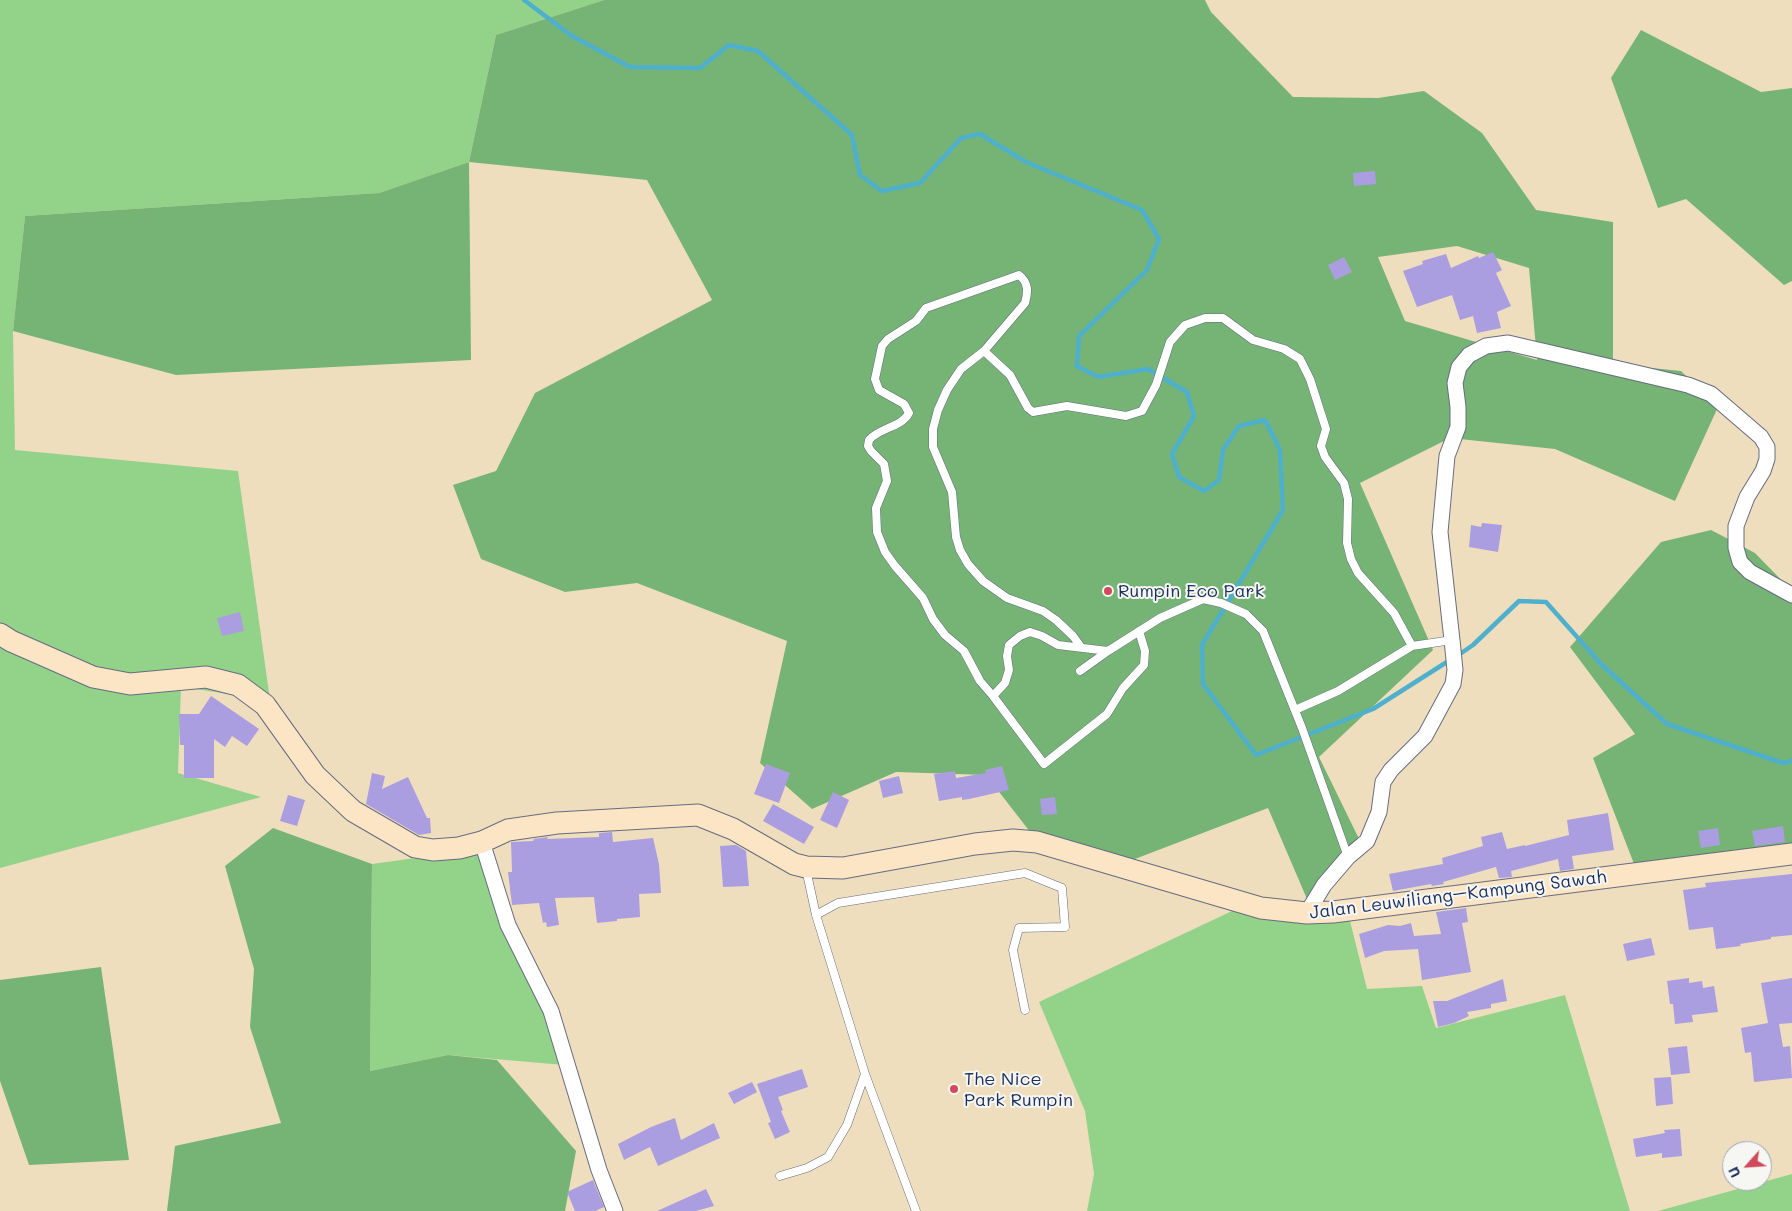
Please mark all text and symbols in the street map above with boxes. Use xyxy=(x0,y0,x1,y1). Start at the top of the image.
place label: Rumpin Eco Park xyxy=(1118,580,1264,602)
marker: Rumpin Eco Park xyxy=(1102,585,1114,597)
street label: Jalan Leuwiliang–Kampung Sawah xyxy=(1308,866,1608,924)
place label: The Nice Park Rumpin xyxy=(964,1068,1073,1110)
marker: The Nice Park Rumpin xyxy=(948,1083,960,1095)
north arrow xyxy=(1722,1141,1772,1191)
text: U xyxy=(1723,1164,1745,1181)

